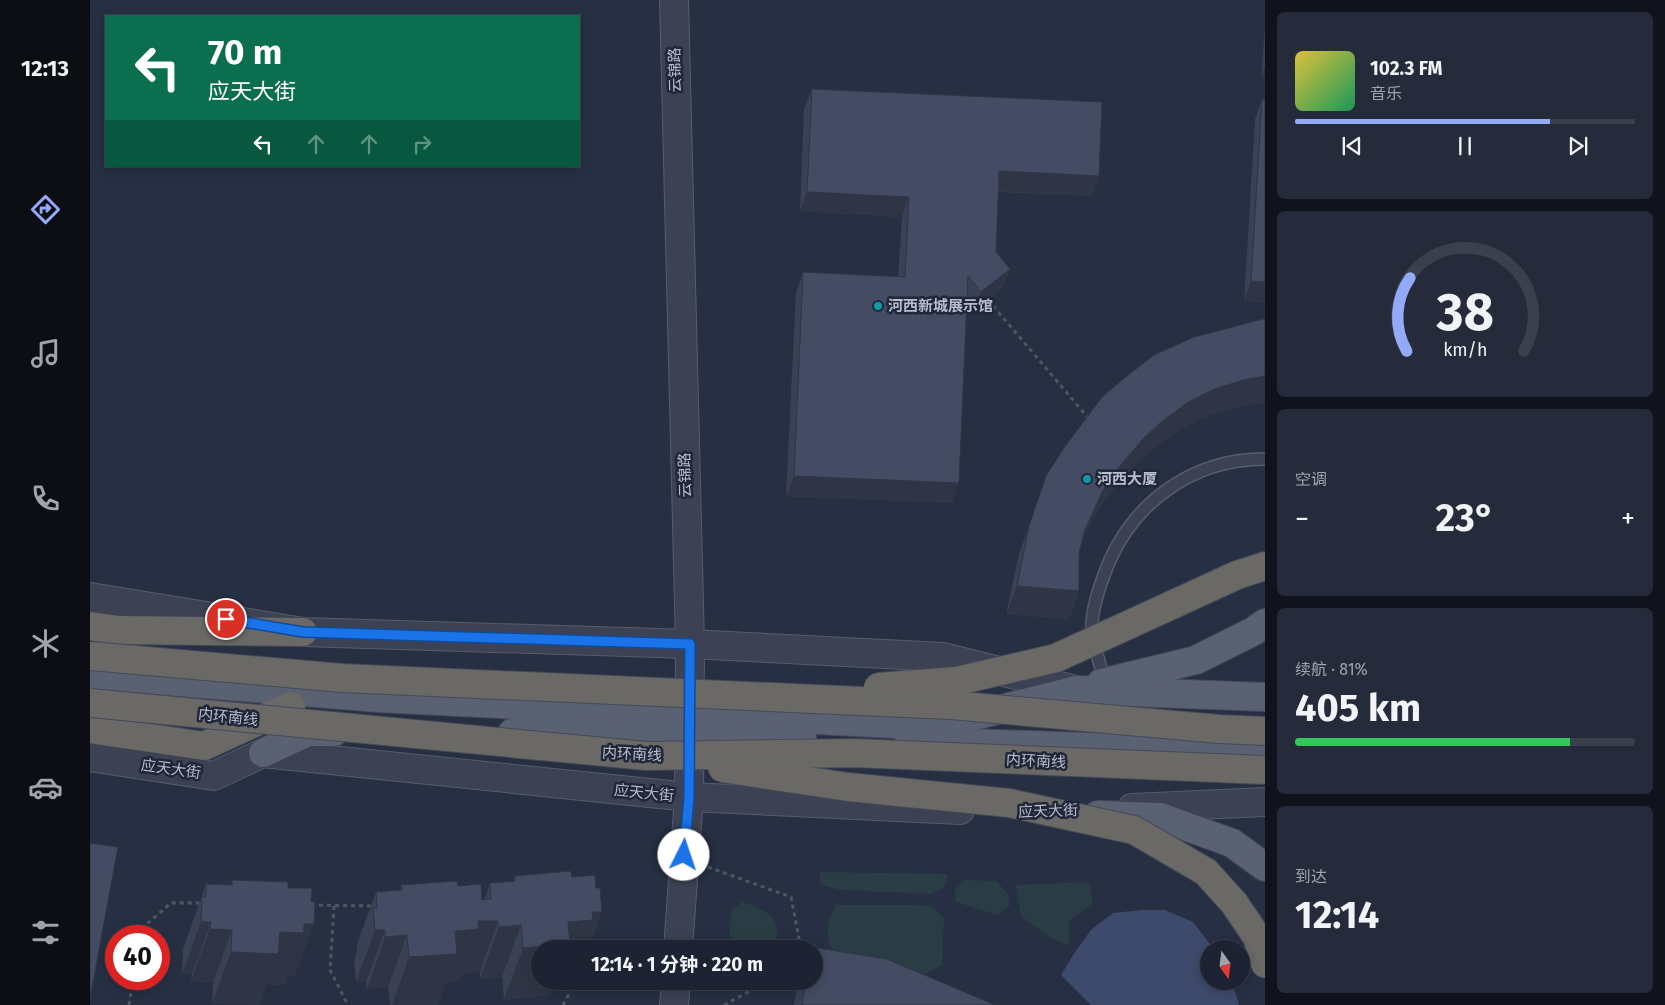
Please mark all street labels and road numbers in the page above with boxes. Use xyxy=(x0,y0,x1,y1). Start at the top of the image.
street label: 云锦路 xyxy=(666,47,684,93)
street label: 云锦路 xyxy=(676,452,694,498)
street label: 内环南线 xyxy=(197,705,259,729)
street label: 内环南线 xyxy=(602,743,662,765)
street label: 内环南线 xyxy=(1006,750,1066,772)
street label: 应天大街 xyxy=(140,756,202,782)
street label: 应天大街 xyxy=(613,781,675,805)
street label: 应天大街 xyxy=(1018,801,1078,821)

